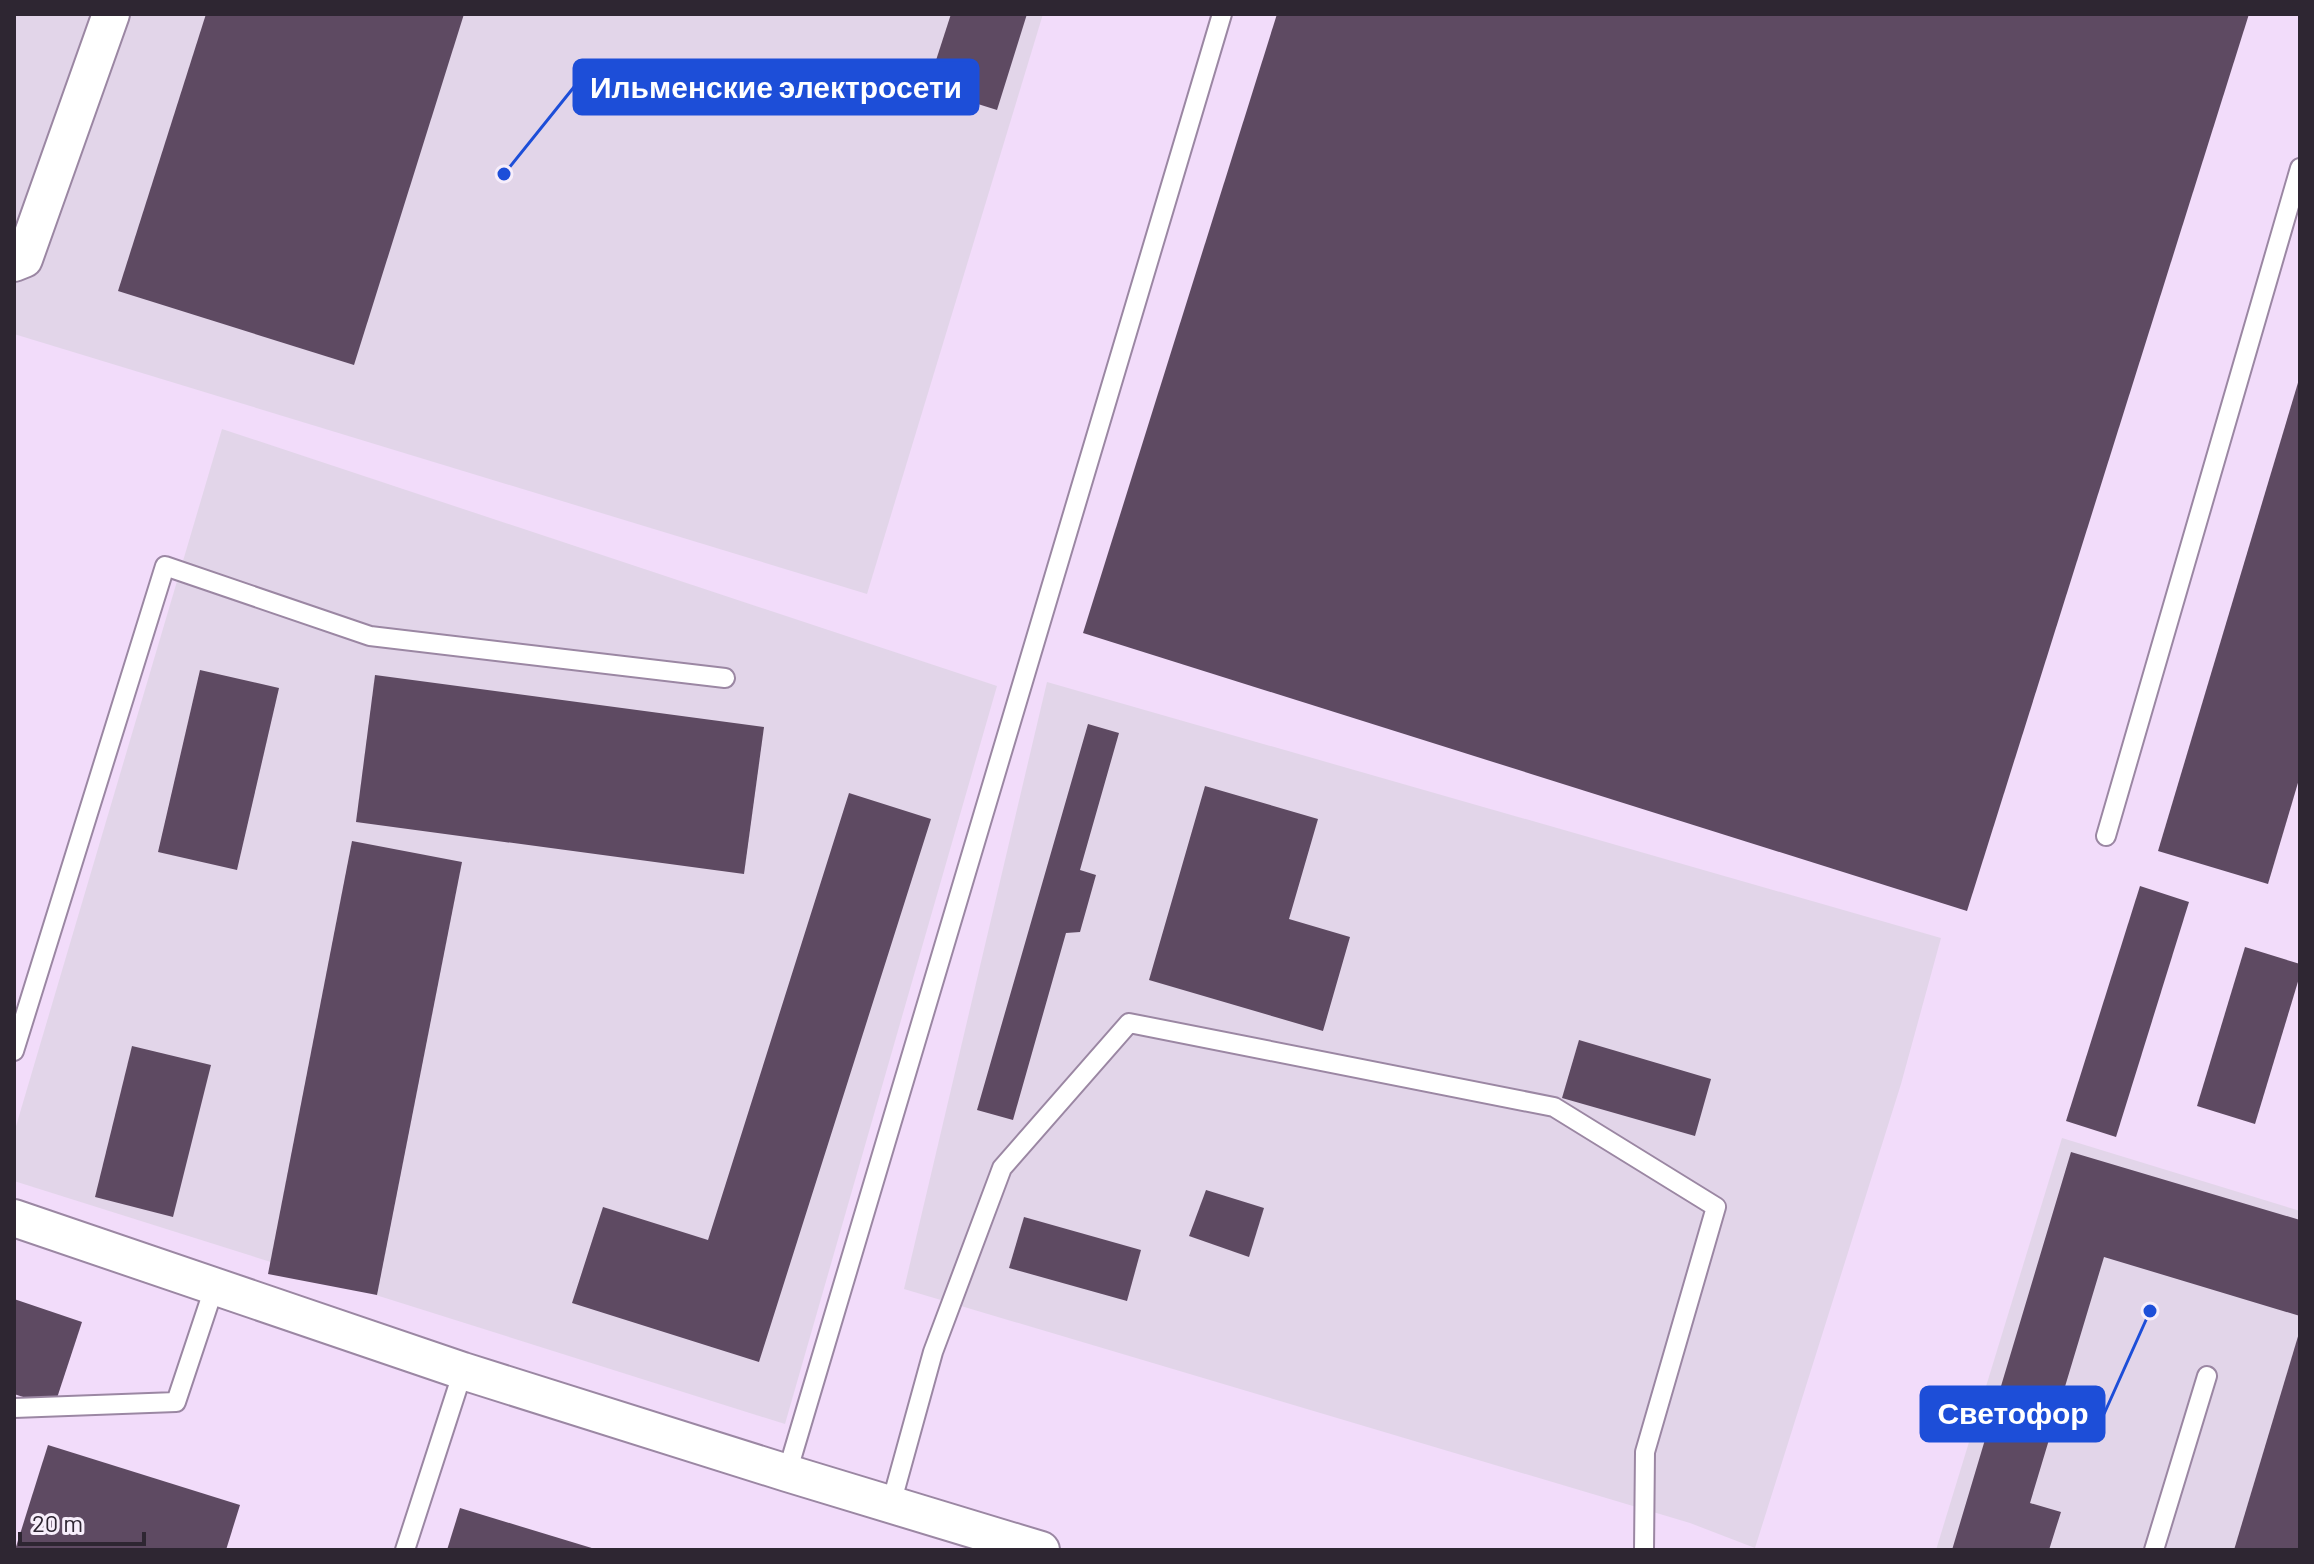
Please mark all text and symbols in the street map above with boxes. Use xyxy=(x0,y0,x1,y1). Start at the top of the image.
callout: Ильменские электросети xyxy=(574,60,978,114)
text: Ильменские электросети xyxy=(590,68,962,104)
callout: Светофор xyxy=(1921,1387,2104,1441)
text: Светофор xyxy=(1937,1394,2089,1430)
scale bar xyxy=(20,1496,144,1546)
text: 20 m xyxy=(32,1508,83,1537)

